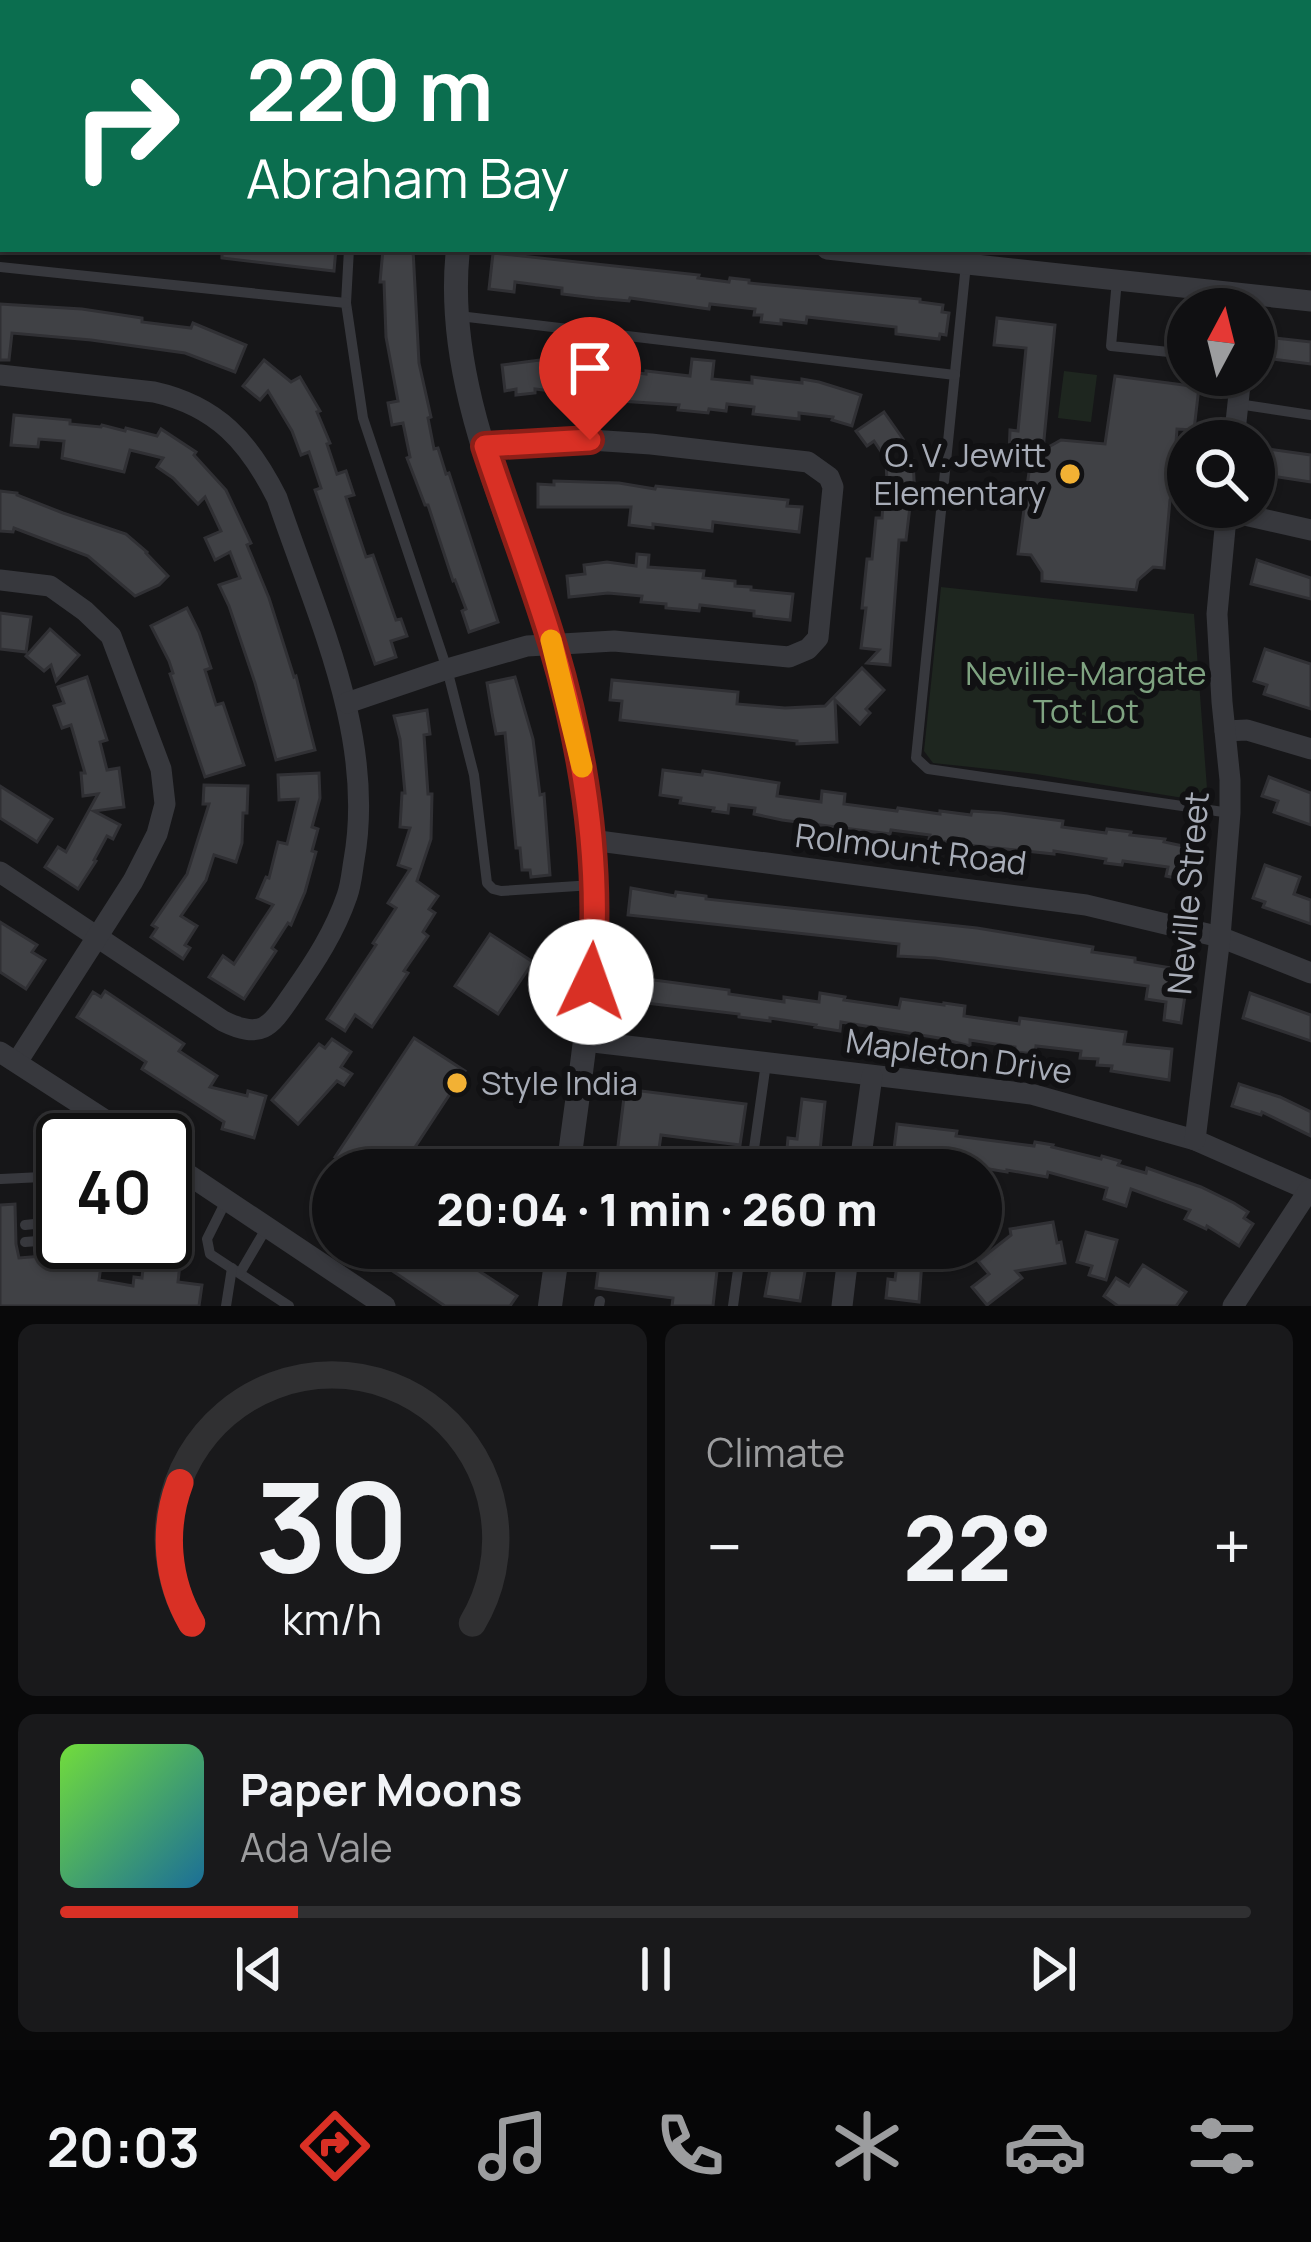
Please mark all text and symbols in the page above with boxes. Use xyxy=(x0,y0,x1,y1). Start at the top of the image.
text: 220 m xyxy=(246,31,494,146)
icon: right xyxy=(48,48,204,204)
text: Abraham Bay xyxy=(246,140,569,214)
north arrow xyxy=(1167,288,1275,396)
map controls xyxy=(1167,288,1275,528)
pin xyxy=(539,317,641,440)
icon: arrive xyxy=(557,335,623,401)
button: search xyxy=(1167,420,1275,528)
place label: O. V. Jewitt Elementary xyxy=(874,432,1046,515)
marker: O. V. Jewitt Elementary xyxy=(1057,461,1083,487)
park label: Neville-Margate Tot Lot xyxy=(965,650,1207,733)
street label: Neville Street xyxy=(1156,789,1219,996)
street label: Rolmount Road xyxy=(793,812,1029,885)
position arrow xyxy=(528,919,654,1045)
street label: Mapleton Drive xyxy=(843,1017,1075,1094)
place label: Style India xyxy=(481,1060,638,1105)
marker: Style India xyxy=(444,1070,470,1096)
speed limit sign: 40 xyxy=(36,1113,192,1269)
text: 20:04 · 1 min · 260 m xyxy=(436,1178,878,1240)
text: Climate xyxy=(707,1425,845,1479)
text: 30 xyxy=(255,1439,410,1609)
text: 22° xyxy=(903,1485,1052,1608)
text: − xyxy=(707,1501,742,1591)
text: + xyxy=(1213,1501,1251,1591)
text: km/h xyxy=(282,1589,382,1648)
text: Paper Moons xyxy=(240,1758,522,1820)
text: Ada Vale xyxy=(240,1820,393,1874)
icon: previous xyxy=(226,1936,292,2002)
icon: pause xyxy=(623,1936,689,2002)
icon: next xyxy=(1020,1936,1086,2002)
icon: directions xyxy=(293,2104,377,2188)
icon: music xyxy=(471,2104,555,2188)
icon: phone xyxy=(648,2104,732,2188)
icon: climate xyxy=(825,2104,909,2188)
icon: car xyxy=(1003,2104,1087,2188)
icon: filters xyxy=(1180,2104,1264,2188)
text: 20:03 xyxy=(47,2109,200,2183)

